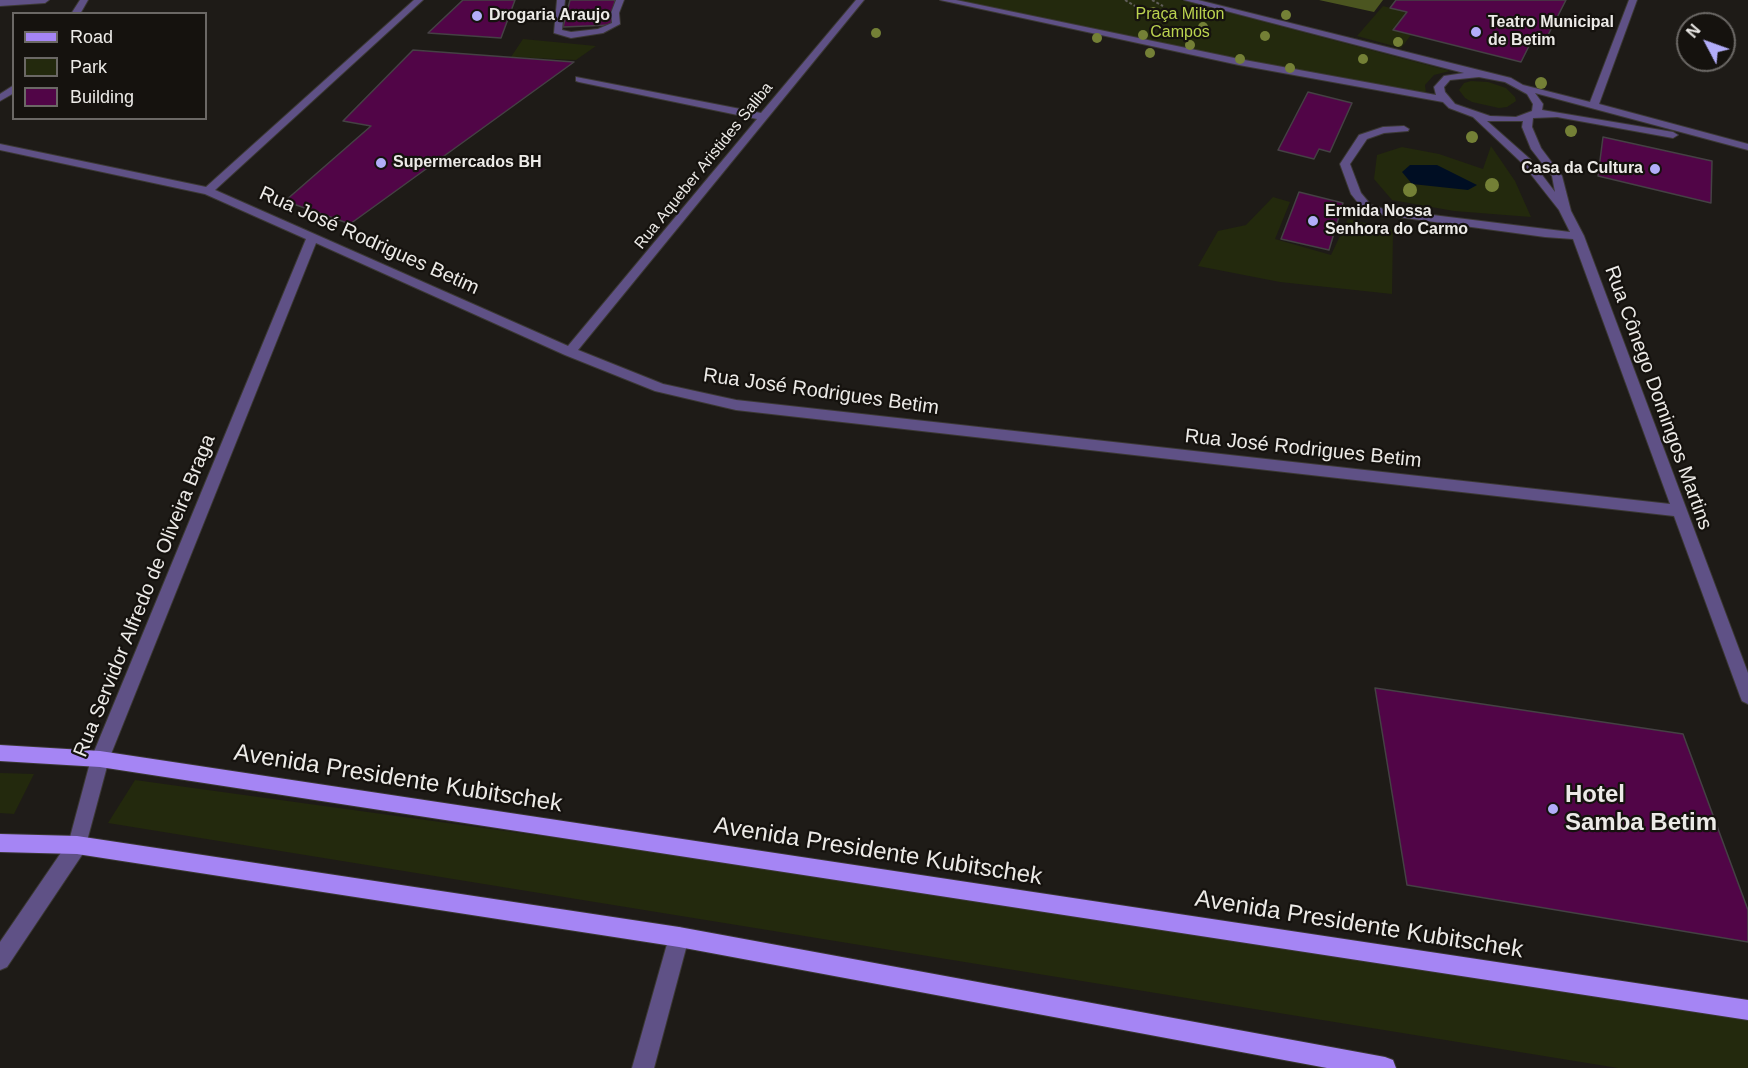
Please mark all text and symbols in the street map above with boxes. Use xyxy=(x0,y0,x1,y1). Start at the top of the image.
park label: Praça Milton Campos xyxy=(1136,5,1224,43)
place label: Drogaria Araujo xyxy=(489,6,610,26)
marker: Drogaria Araujo xyxy=(470,9,484,23)
legend xyxy=(12,12,207,120)
north arrow xyxy=(1676,12,1736,72)
place label: Teatro Municipal de Betim xyxy=(1488,13,1614,51)
text: N xyxy=(1683,21,1704,41)
marker: Teatro Municipal de Betim xyxy=(1469,25,1483,39)
text: Road xyxy=(70,27,113,47)
text: Park xyxy=(70,57,107,77)
street label: Rua Aqueber Aristides Saliba xyxy=(631,79,777,253)
text: Building xyxy=(70,87,134,107)
place label: Supermercados BH xyxy=(393,153,541,173)
marker: Supermercados BH xyxy=(374,156,388,170)
place label: Casa da Cultura xyxy=(1521,159,1643,179)
marker: Casa da Cultura xyxy=(1648,162,1662,176)
street label: Rua José Rodrigues Betim xyxy=(255,182,483,300)
place label: Ermida Nossa Senhora do Carmo xyxy=(1325,202,1468,240)
marker: Ermida Nossa Senhora do Carmo xyxy=(1306,214,1320,228)
street label: Rua Cônego Domingos Martins xyxy=(1599,263,1717,533)
street label: Rua José Rodrigues Betim xyxy=(702,364,940,420)
street label: Rua José Rodrigues Betim xyxy=(1183,425,1423,473)
street label: Rua Servidor Alfredo de Oliveira Braga xyxy=(69,431,221,761)
street label: Avenida Presidente Kubitschek xyxy=(232,739,564,819)
place label: Hotel Samba Betim xyxy=(1565,781,1717,837)
marker: Hotel Samba Betim xyxy=(1546,802,1560,816)
street label: Avenida Presidente Kubitschek xyxy=(712,812,1044,892)
street label: Avenida Presidente Kubitschek xyxy=(1193,885,1525,965)

